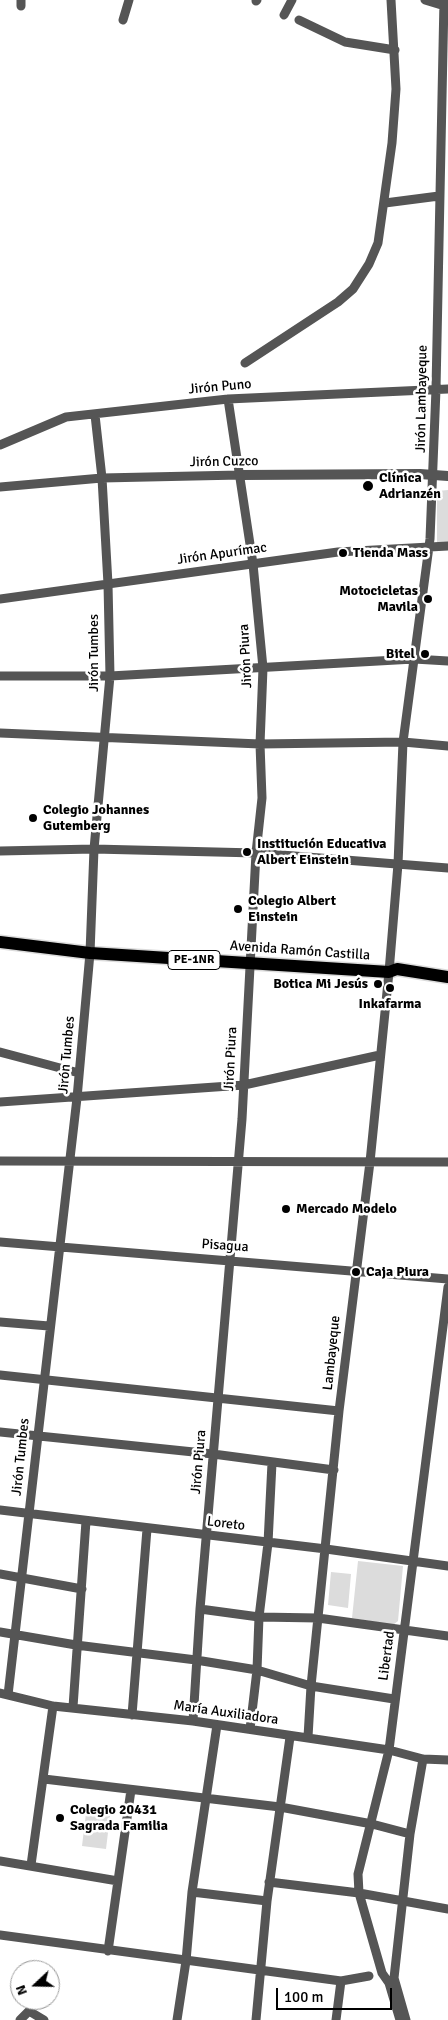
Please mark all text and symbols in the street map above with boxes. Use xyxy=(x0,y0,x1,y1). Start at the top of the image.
street label: Jirón Lambayeque xyxy=(413,345,431,453)
street label: Jirón Puno xyxy=(188,376,252,398)
street label: Jirón Cuzco xyxy=(189,453,259,471)
place label: Clínica Adrianzén xyxy=(379,470,441,502)
marker: Clínica Adrianzén xyxy=(361,479,375,493)
street label: Jirón Apurímac xyxy=(176,539,268,569)
place label: Tienda Mass xyxy=(353,545,428,561)
marker: Tienda Mass xyxy=(337,547,349,559)
place label: Motocicletas Mavila xyxy=(339,583,418,616)
marker: Motocicletas Mavila xyxy=(422,593,434,605)
street label: Jirón Tumbes xyxy=(86,614,102,692)
street label: Jirón Piura xyxy=(236,623,256,689)
place label: Bitel xyxy=(386,646,415,662)
marker: Bitel xyxy=(419,648,431,660)
place label: Colegio Johannes Gutemberg xyxy=(43,802,149,834)
marker: Colegio Johannes Gutemberg xyxy=(27,812,39,824)
place label: Institución Educativa Albert Einstein xyxy=(257,836,387,869)
marker: Institución Educativa Albert Einstein xyxy=(241,846,253,858)
place label: Colegio Albert Einstein xyxy=(248,893,336,926)
marker: Colegio Albert Einstein xyxy=(232,903,244,915)
street label: Avenida Ramón Castilla xyxy=(229,938,371,964)
road number: PE-1NR xyxy=(168,950,220,970)
place label: Botica Mi Jesús xyxy=(273,976,368,992)
marker: Botica Mi Jesús xyxy=(372,978,384,990)
marker: Inkafarma xyxy=(384,982,396,994)
place label: Inkafarma xyxy=(359,996,421,1012)
street label: Jirón Tumbes xyxy=(55,1015,79,1095)
street label: Jirón Piura xyxy=(221,1026,241,1092)
place label: Mercado Modelo xyxy=(296,1201,397,1217)
marker: Mercado Modelo xyxy=(280,1203,292,1215)
street label: Pisagua xyxy=(201,1236,249,1256)
place label: Caja Piura xyxy=(366,1264,429,1280)
marker: Caja Piura xyxy=(350,1266,362,1278)
street label: Lambayeque xyxy=(320,1315,344,1391)
street label: Jirón Tumbes xyxy=(9,1417,33,1497)
street label: Jirón Piura xyxy=(188,1429,210,1495)
street label: Loreto xyxy=(206,1513,246,1535)
street label: Libertad xyxy=(375,1630,399,1682)
street label: María Auxiliadora xyxy=(172,1697,280,1729)
place label: Colegio 20431 Sagrada Familia xyxy=(70,1802,168,1834)
marker: Colegio 20431 Sagrada Familia xyxy=(54,1812,66,1824)
north arrow xyxy=(10,1960,60,2010)
scale bar xyxy=(278,1978,394,2010)
text: N xyxy=(12,1983,31,1998)
text: 100 m xyxy=(284,1988,324,2006)

